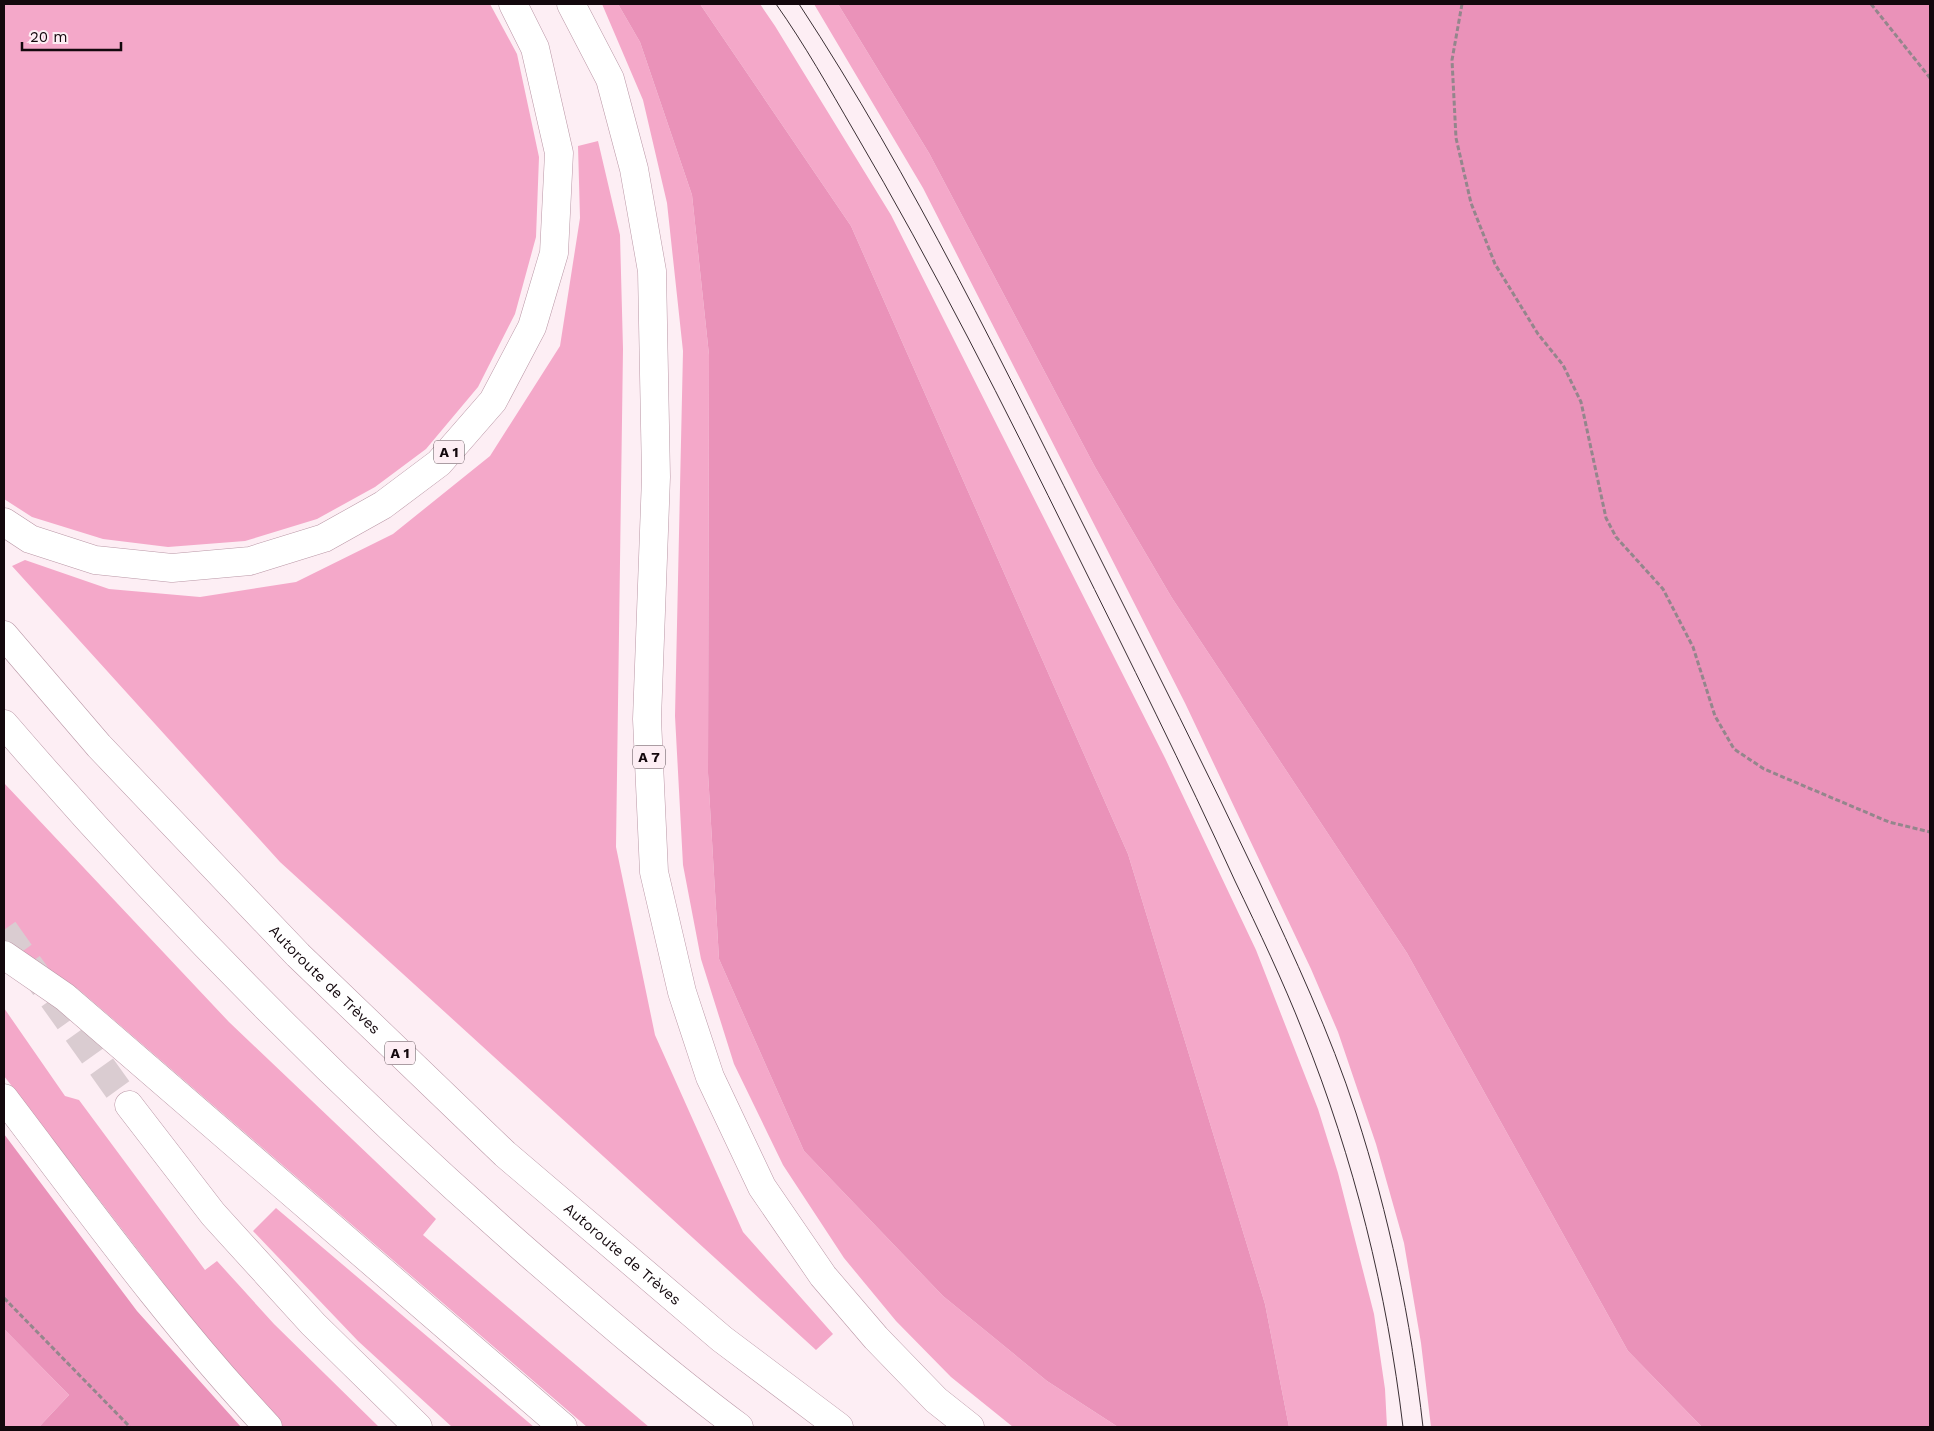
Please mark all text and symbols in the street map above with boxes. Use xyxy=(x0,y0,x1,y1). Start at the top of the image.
scale bar xyxy=(22,20,121,52)
text: 20 m xyxy=(30,28,68,46)
road number: A 1 xyxy=(434,441,464,464)
road number: A 7 xyxy=(633,746,665,769)
street label: Autoroute de Trèves xyxy=(265,921,384,1038)
road number: A 1 xyxy=(385,1042,415,1064)
street label: Autoroute de Trèves xyxy=(560,1199,685,1309)

